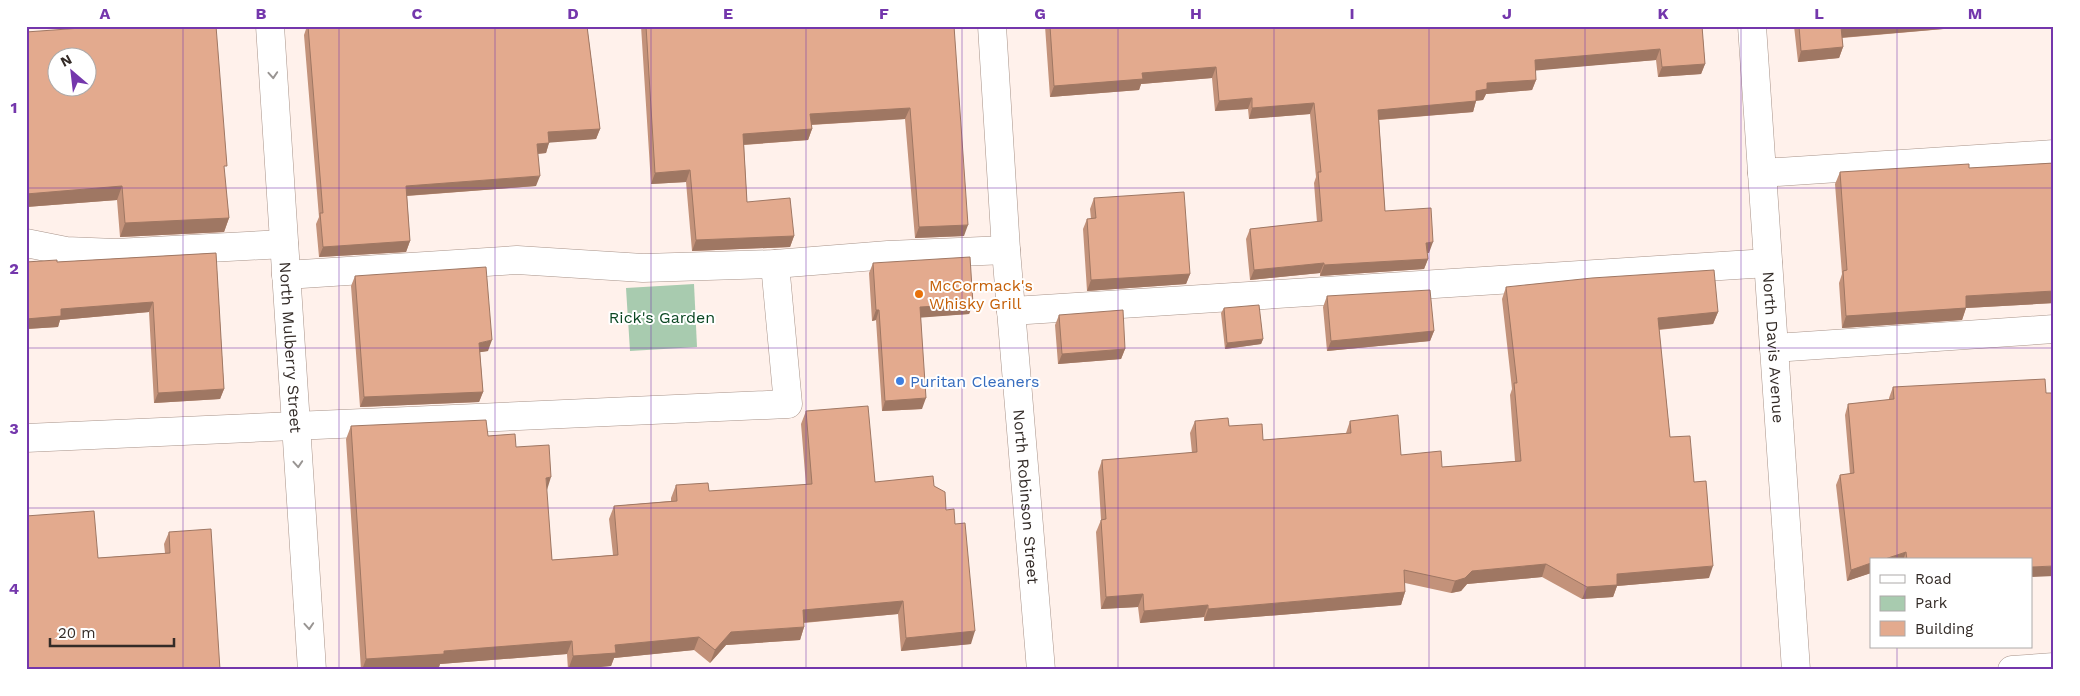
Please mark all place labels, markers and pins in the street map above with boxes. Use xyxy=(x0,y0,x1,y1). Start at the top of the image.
place label: McCormack's Whisky Grill xyxy=(929,276,1033,313)
marker: McCormack's Whisky Grill xyxy=(913,288,925,300)
place label: Puritan Cleaners xyxy=(910,372,1039,391)
marker: Puritan Cleaners xyxy=(894,375,906,387)

